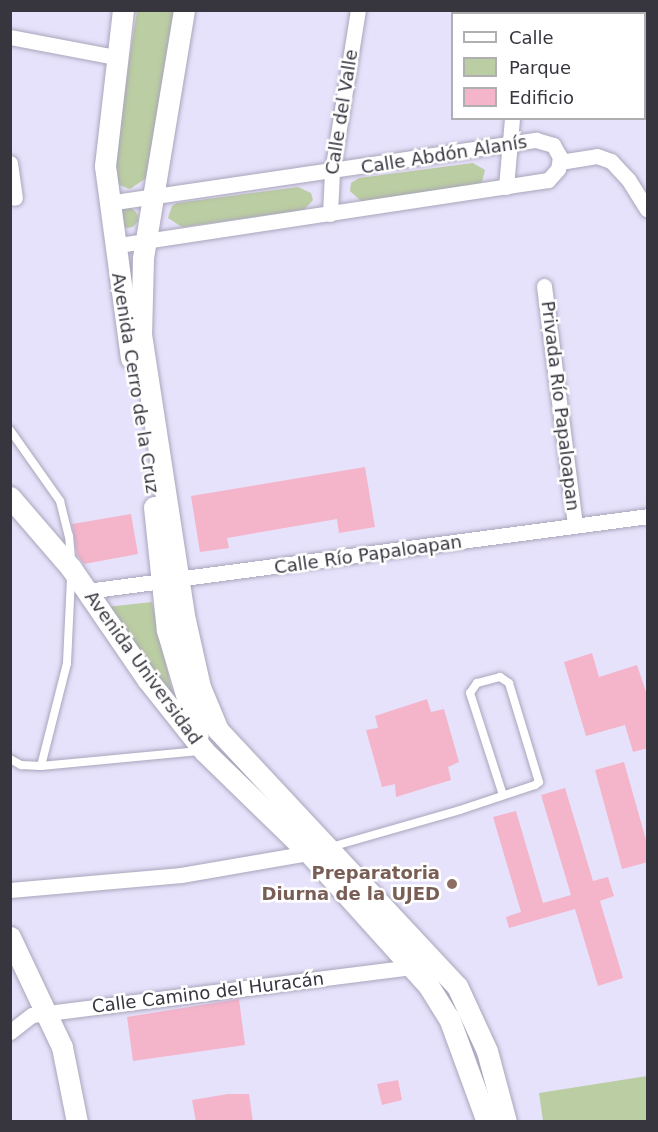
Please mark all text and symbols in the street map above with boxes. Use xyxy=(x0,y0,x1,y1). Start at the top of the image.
legend xyxy=(451,12,646,120)
text: Calle xyxy=(509,27,554,48)
street label: Calle del Valle xyxy=(321,48,363,176)
text: Parque xyxy=(509,57,571,78)
text: Edificio xyxy=(509,87,574,108)
street label: Calle Abdón Alanís xyxy=(359,131,529,179)
street label: Avenida Cerro de la Cruz xyxy=(107,271,163,495)
street label: Privada Río Papaloapan xyxy=(536,300,584,512)
street label: Calle Río Papaloapan xyxy=(273,531,463,579)
street label: Avenida Universidad xyxy=(80,587,206,749)
place label: Preparatoria Diurna de la UJED xyxy=(261,863,440,906)
marker: Preparatoria Diurna de la UJED xyxy=(445,877,459,891)
street label: Calle Camino del Huracán xyxy=(91,968,325,1018)

